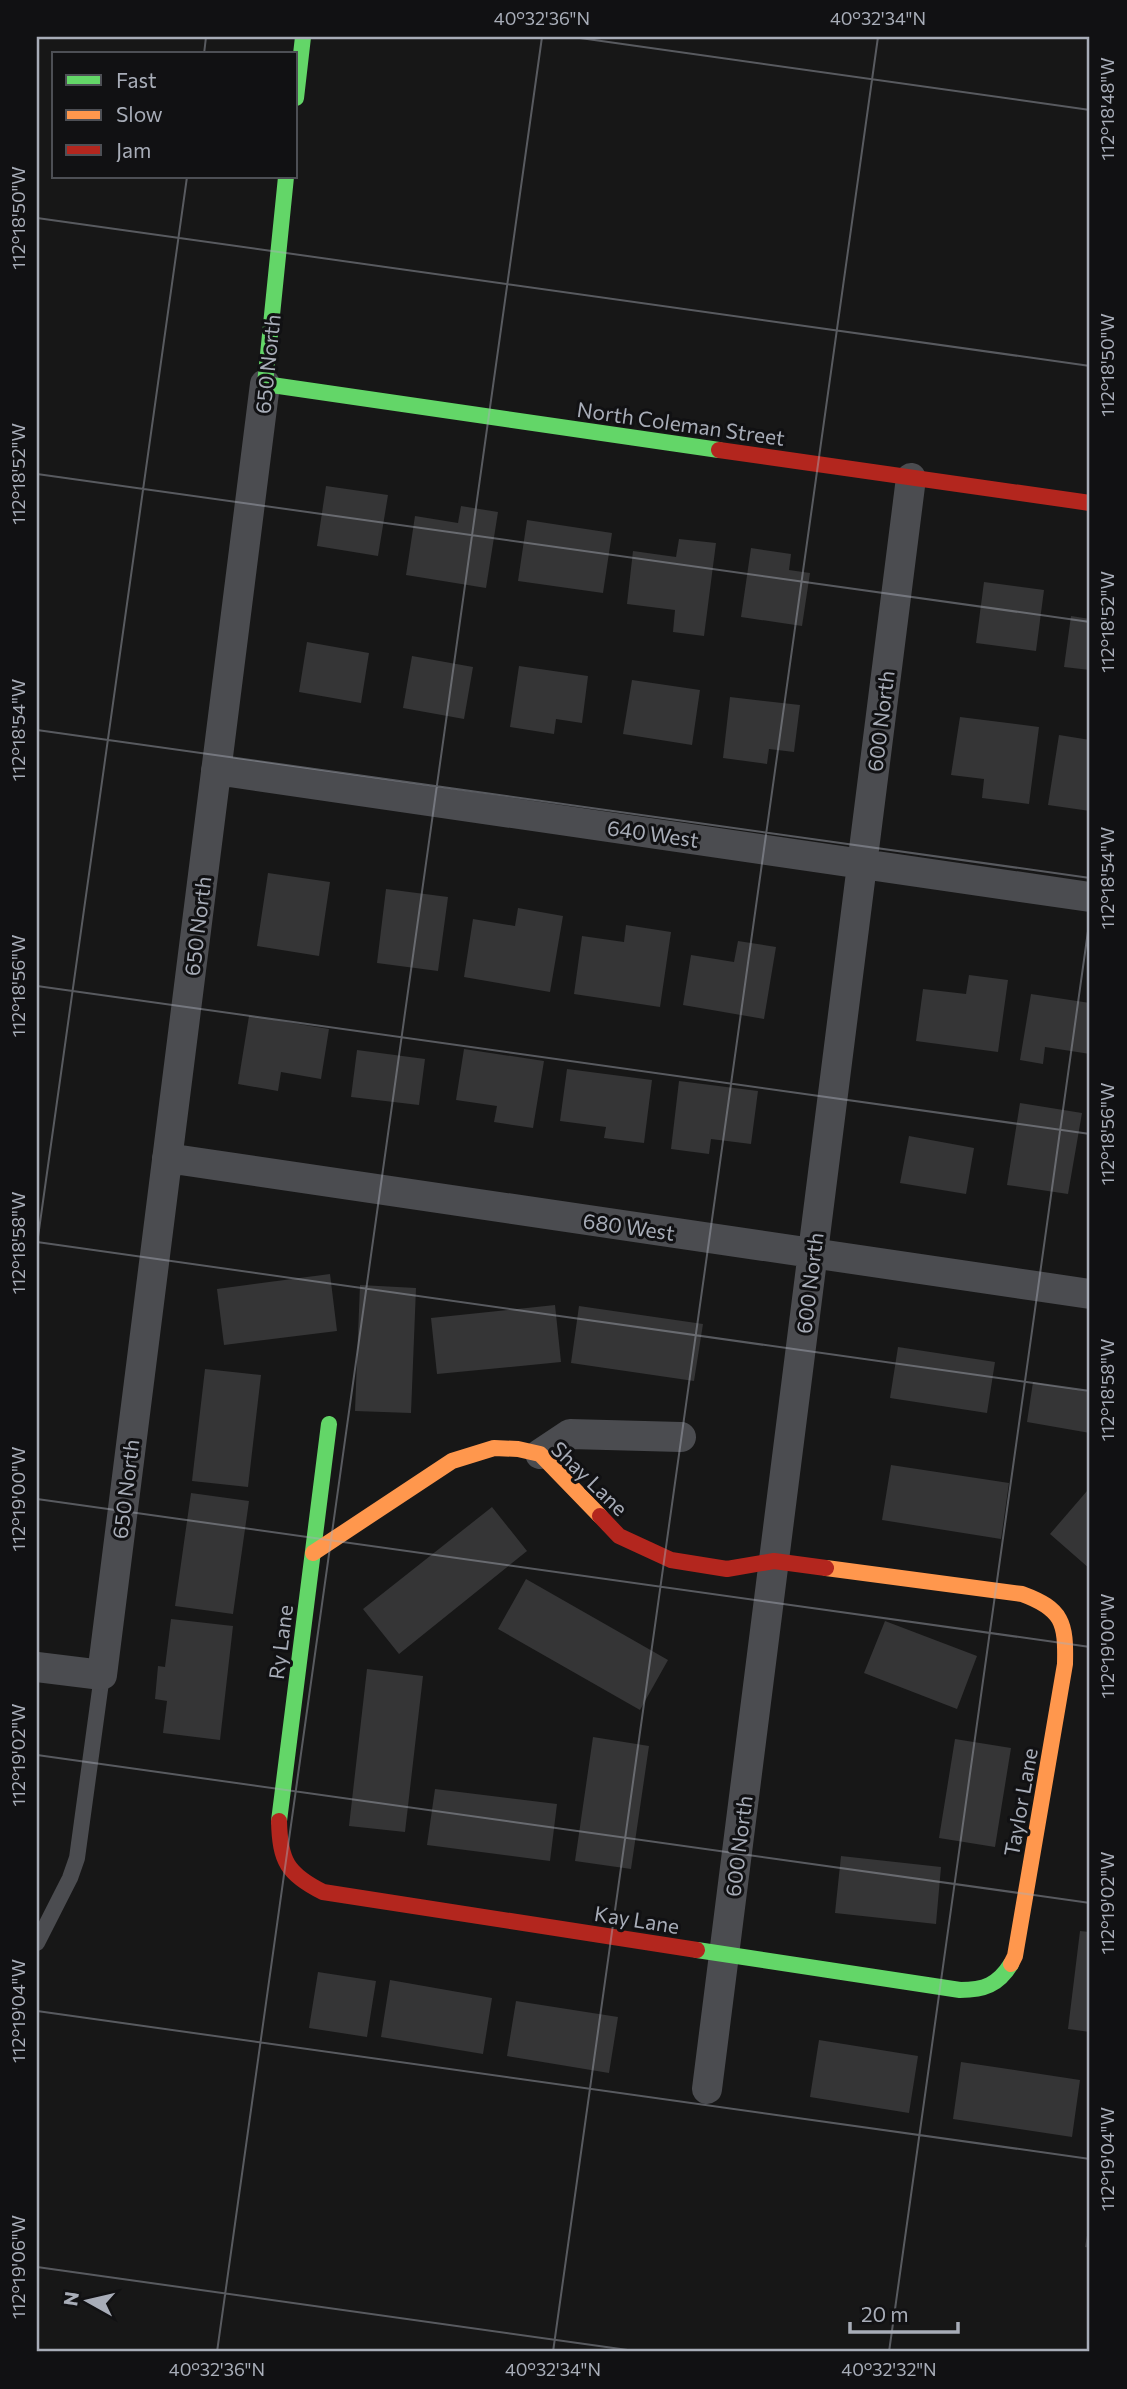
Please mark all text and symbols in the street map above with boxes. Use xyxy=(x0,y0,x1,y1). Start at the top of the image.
text: 40°32'36"N xyxy=(494,7,590,29)
text: 40°32'34"N xyxy=(830,7,926,29)
legend xyxy=(52,52,298,178)
text: 112°18'48"W xyxy=(1096,57,1118,161)
text: Fast xyxy=(116,67,157,92)
text: Slow xyxy=(116,101,163,126)
text: Jam xyxy=(116,137,151,162)
text: 112°18'50"W xyxy=(7,166,29,270)
street label: 650 North xyxy=(249,313,285,415)
text: 112°18'50"W xyxy=(1096,313,1118,417)
street label: North Coleman Street xyxy=(576,396,786,450)
text: 112°18'52"W xyxy=(7,423,29,525)
text: 112°18'52"W xyxy=(1096,571,1118,673)
street label: 600 North xyxy=(861,669,899,773)
text: 112°18'54"W xyxy=(7,679,29,781)
street label: 640 West xyxy=(606,814,700,852)
text: 112°18'54"W xyxy=(1096,827,1118,929)
street label: 650 North xyxy=(179,875,215,977)
text: 112°18'56"W xyxy=(7,935,29,1037)
text: 112°18'56"W xyxy=(1096,1083,1118,1185)
text: 112°18'58"W xyxy=(7,1192,29,1294)
street label: 680 West xyxy=(582,1207,676,1245)
street label: 600 North xyxy=(790,1231,828,1335)
text: 112°18'58"W xyxy=(1096,1339,1118,1441)
street label: Shay Lane xyxy=(547,1436,633,1520)
street label: 650 North xyxy=(107,1438,143,1540)
text: 112°19'00"W xyxy=(7,1447,29,1551)
text: 112°19'00"W xyxy=(1096,1594,1118,1698)
street label: Ry Lane xyxy=(263,1603,297,1681)
text: 112°19'02"W xyxy=(7,1704,29,1806)
street label: Taylor Lane xyxy=(998,1746,1042,1858)
street label: 600 North xyxy=(719,1794,757,1898)
text: 112°19'02"W xyxy=(1096,1852,1118,1954)
street label: Kay Lane xyxy=(593,1900,681,1938)
text: 112°19'04"W xyxy=(7,1959,29,2063)
text: 112°19'04"W xyxy=(1096,2107,1118,2211)
text: 112°19'06"W xyxy=(7,2215,29,2319)
north arrow xyxy=(52,2266,122,2336)
text: N xyxy=(58,2290,83,2307)
scale bar xyxy=(850,2291,959,2335)
text: 20 m xyxy=(861,2301,909,2326)
text: 40°32'36"N xyxy=(169,2358,265,2380)
text: 40°32'34"N xyxy=(505,2358,601,2380)
text: 40°32'32"N xyxy=(841,2358,937,2380)

